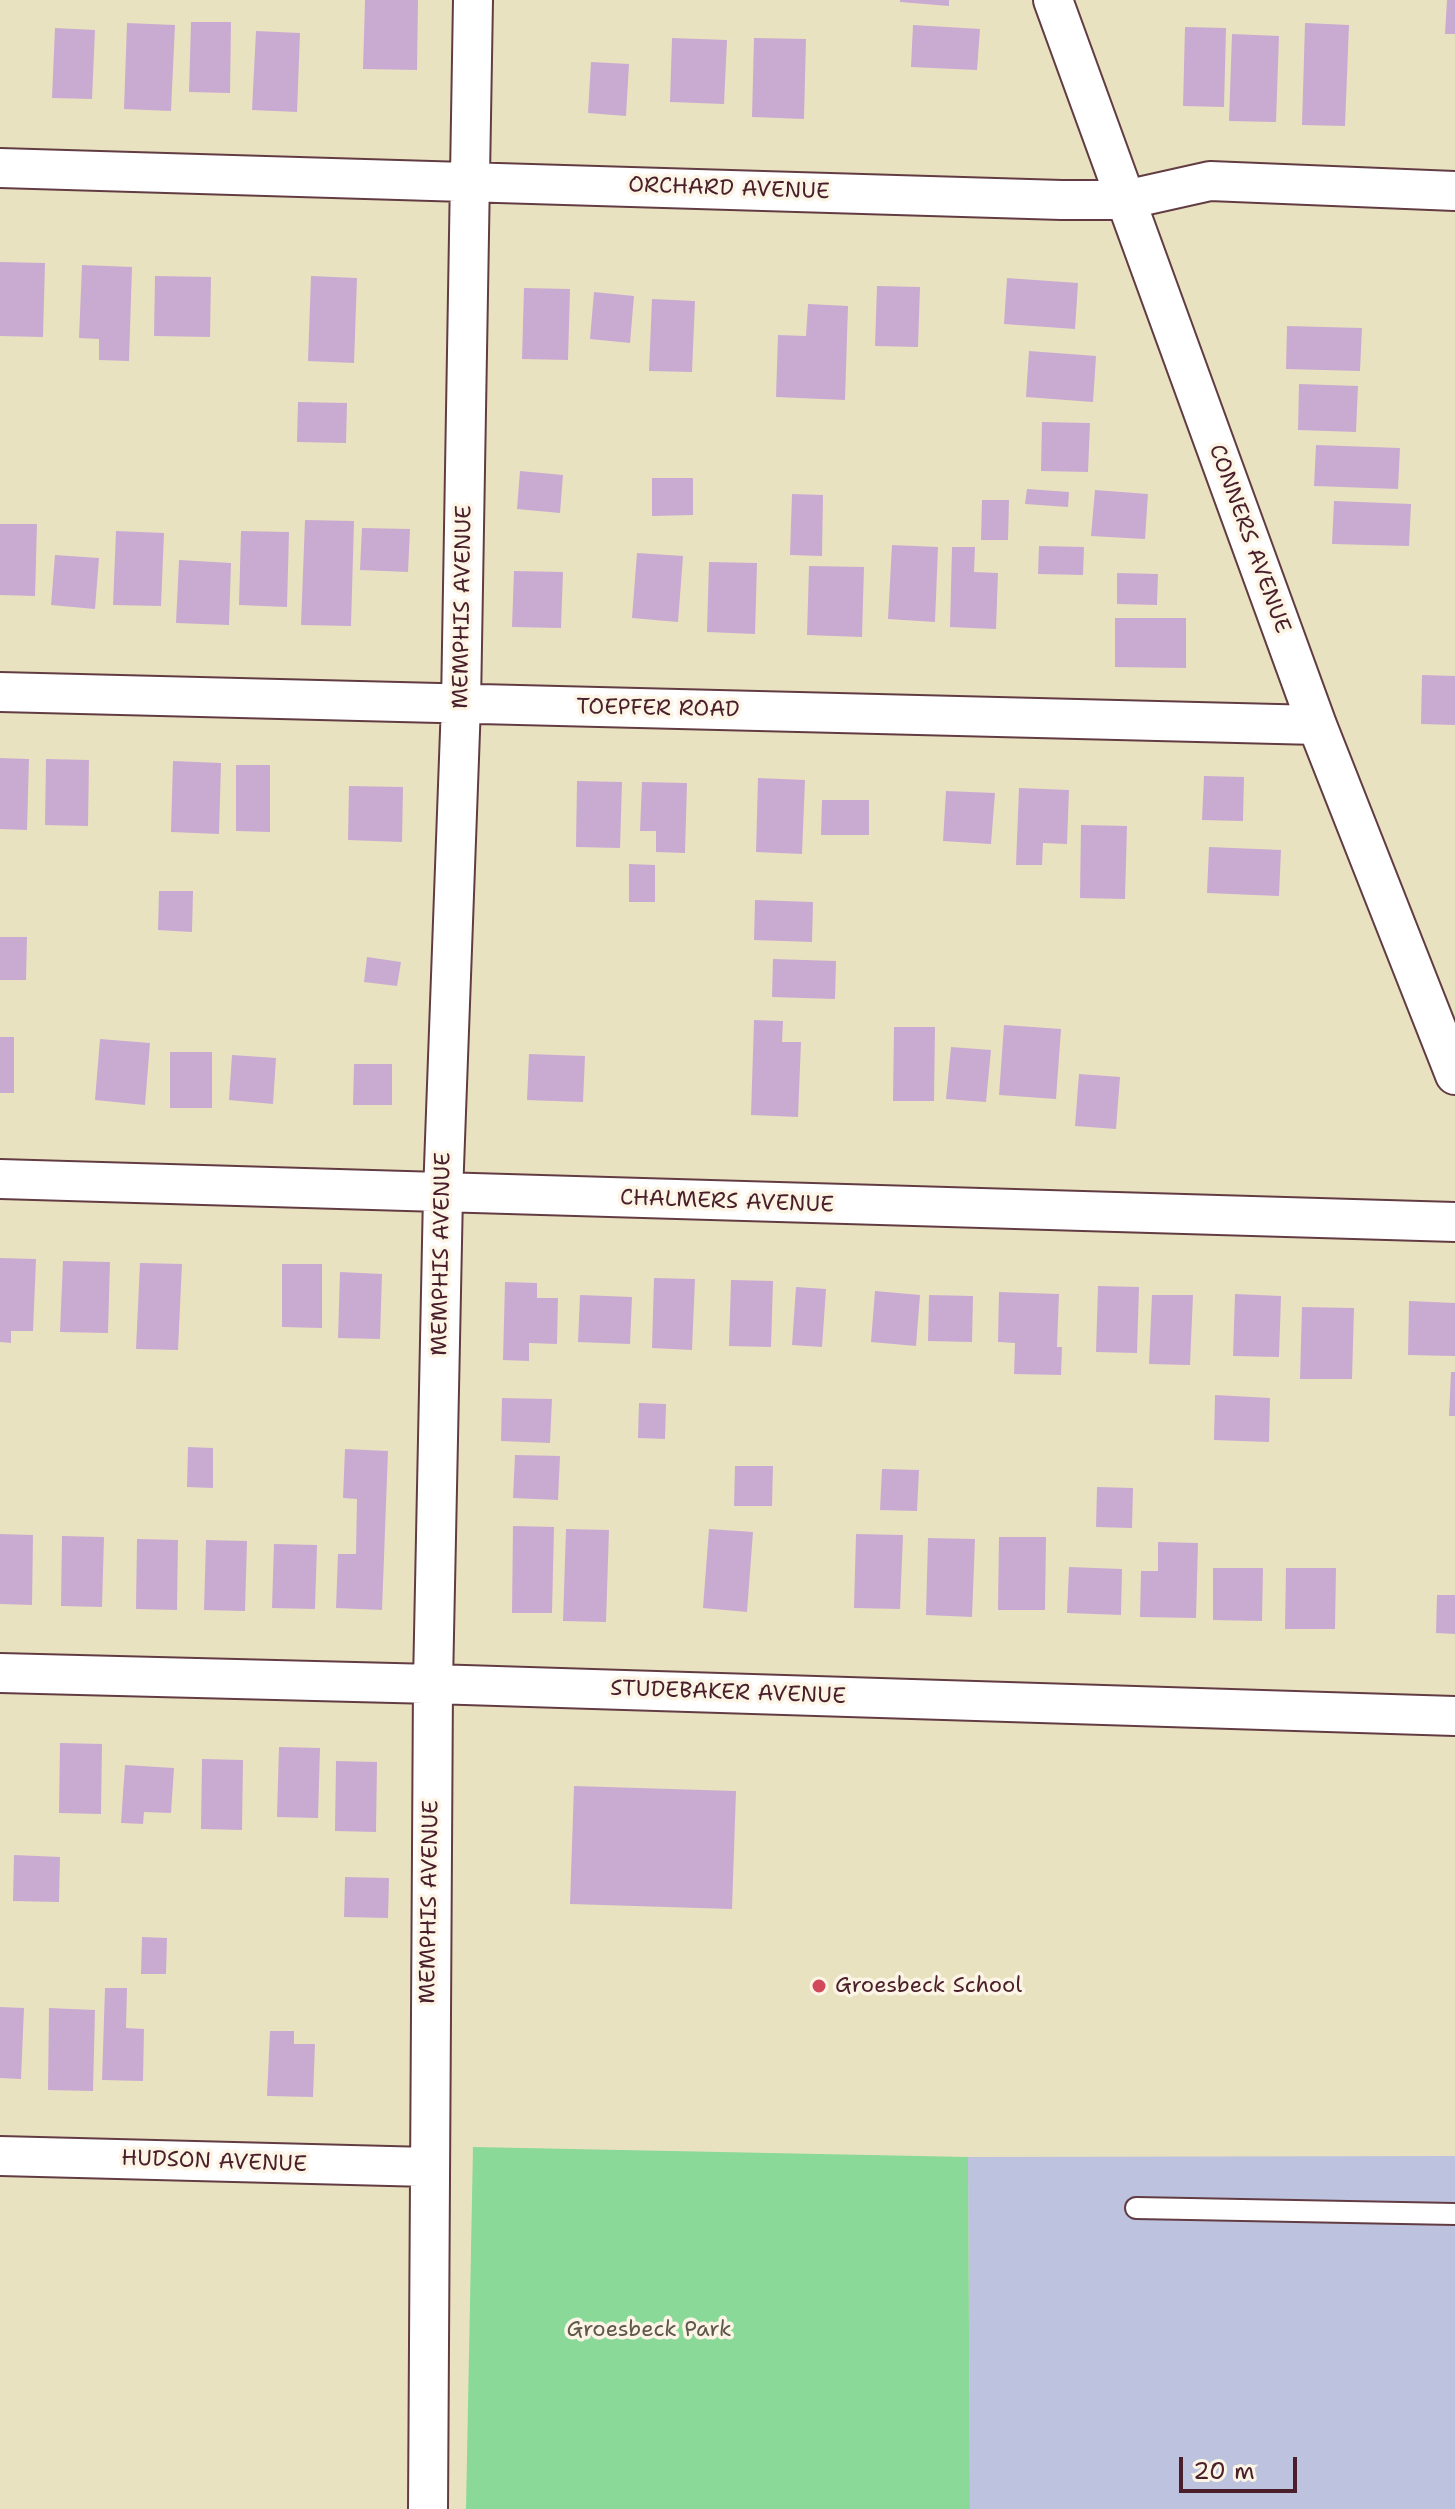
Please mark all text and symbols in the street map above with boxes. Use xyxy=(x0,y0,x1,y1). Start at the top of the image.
street label: ORCHARD AVENUE xyxy=(628,172,830,206)
street label: CONNERS AVENUE xyxy=(1203,441,1295,637)
street label: MEMPHIS AVENUE xyxy=(448,505,478,709)
street label: TOEPFER ROAD xyxy=(576,694,740,724)
street label: MEMPHIS AVENUE xyxy=(427,1152,457,1356)
street label: CHALMERS AVENUE xyxy=(619,1185,835,1219)
street label: STUDEBAKER AVENUE xyxy=(610,1676,846,1710)
street label: MEMPHIS AVENUE xyxy=(415,1800,445,2004)
place label: Groesbeck School xyxy=(835,1973,1022,1999)
marker: Groesbeck School xyxy=(810,1977,828,1995)
street label: HUDSON AVENUE xyxy=(121,2146,307,2178)
park label: Groesbeck Park xyxy=(566,2317,732,2343)
scale bar xyxy=(1183,2441,1301,2491)
text: 20 m xyxy=(1193,2455,1255,2487)

